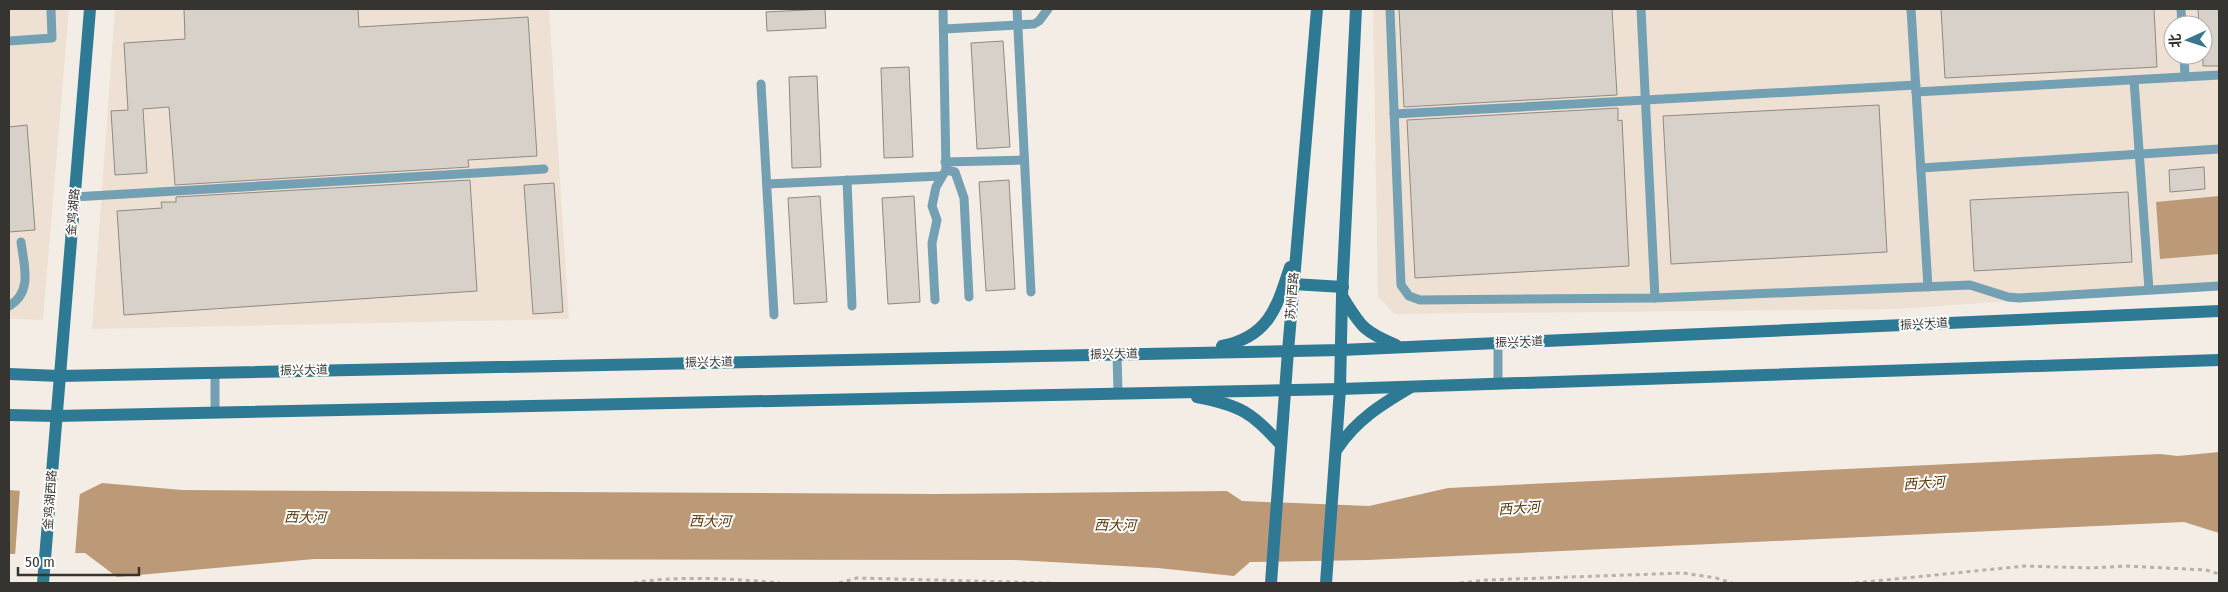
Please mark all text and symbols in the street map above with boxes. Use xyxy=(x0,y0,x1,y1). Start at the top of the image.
north arrow xyxy=(2163,15,2213,65)
text: 北 xyxy=(2167,33,2184,48)
street label: 金鸡湖路 xyxy=(64,187,82,237)
street label: 苏州西路 xyxy=(1283,271,1301,321)
street label: 振兴大道 xyxy=(1900,316,1948,332)
street label: 振兴大道 xyxy=(1495,334,1543,350)
street label: 振兴大道 xyxy=(1090,347,1138,361)
street label: 振兴大道 xyxy=(685,355,733,369)
street label: 振兴大道 xyxy=(280,363,328,377)
street label: 金鸡湖西路 xyxy=(41,470,59,530)
water label: 西大河 xyxy=(1902,473,1949,493)
water label: 西大河 xyxy=(1497,498,1544,518)
water label: 西大河 xyxy=(284,509,329,526)
water label: 西大河 xyxy=(689,513,734,530)
water label: 西大河 xyxy=(1094,517,1139,534)
scale bar xyxy=(18,544,139,576)
text: 50 m xyxy=(25,553,55,571)

